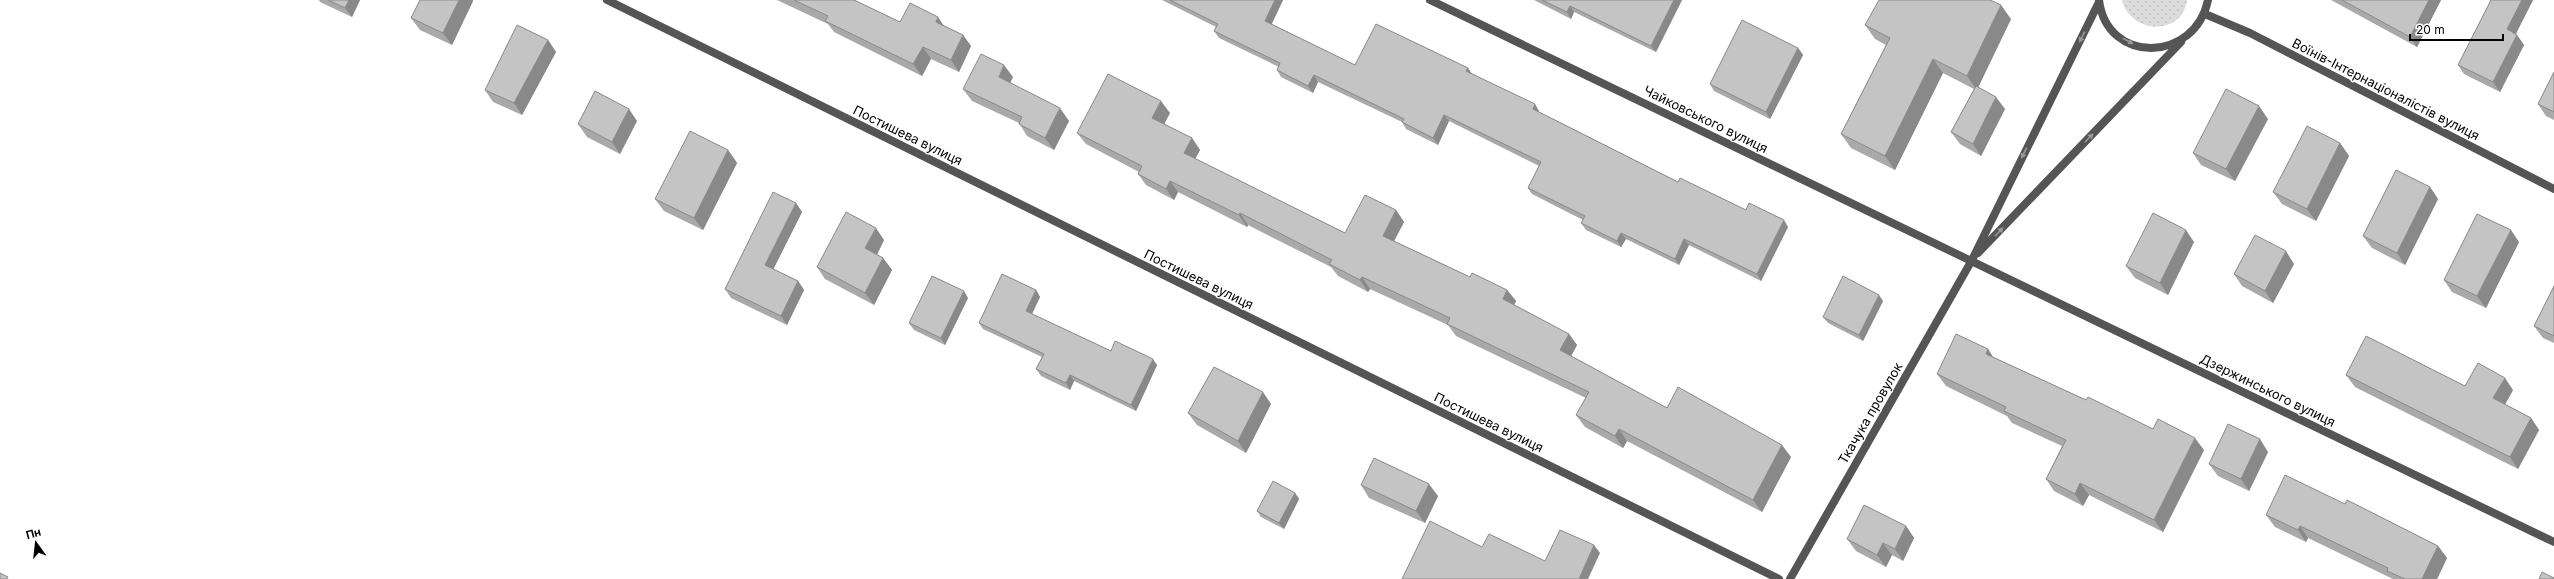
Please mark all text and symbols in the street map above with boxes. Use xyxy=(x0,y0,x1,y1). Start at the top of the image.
scale bar xyxy=(2410,16,2503,42)
text: 20 m xyxy=(2416,22,2445,37)
one-way arrow xyxy=(2079,31,2085,43)
street label: Воїнів-Інтернаціоналістів вулиця xyxy=(2290,35,2482,143)
one-way arrow xyxy=(2122,38,2134,45)
street label: Чайковського вулиця xyxy=(1641,82,1771,156)
street label: Постишева вулиця xyxy=(851,102,965,168)
one-way arrow xyxy=(2084,133,2093,143)
one-way arrow xyxy=(2021,148,2027,159)
one-way arrow xyxy=(1994,227,2003,237)
street label: Постишева вулиця xyxy=(1142,246,1256,312)
street label: Дзержинського вулиця xyxy=(2198,350,2338,430)
street label: Ткачука провулок xyxy=(1834,359,1906,467)
street label: Постишева вулиця xyxy=(1432,389,1546,455)
north arrow xyxy=(16,523,56,563)
text: Пн xyxy=(24,525,43,542)

